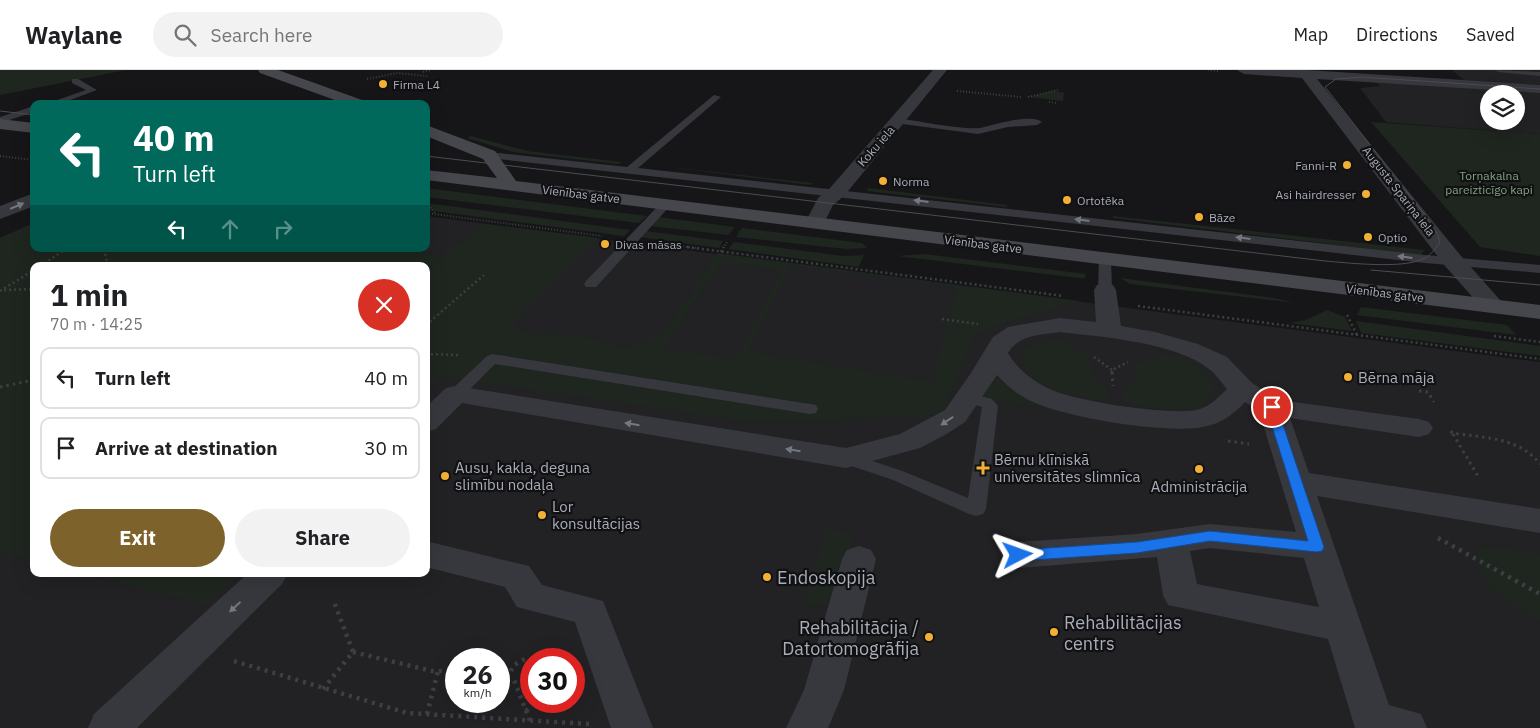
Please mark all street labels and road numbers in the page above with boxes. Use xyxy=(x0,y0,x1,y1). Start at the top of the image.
street label: Koku iela xyxy=(854,122,898,169)
street label: Augusta Spariņa iela xyxy=(1359,143,1439,239)
street label: Vienības gatve xyxy=(541,182,621,206)
street label: Vienības gatve xyxy=(943,232,1023,256)
street label: Vienības gatve xyxy=(1345,281,1425,305)

